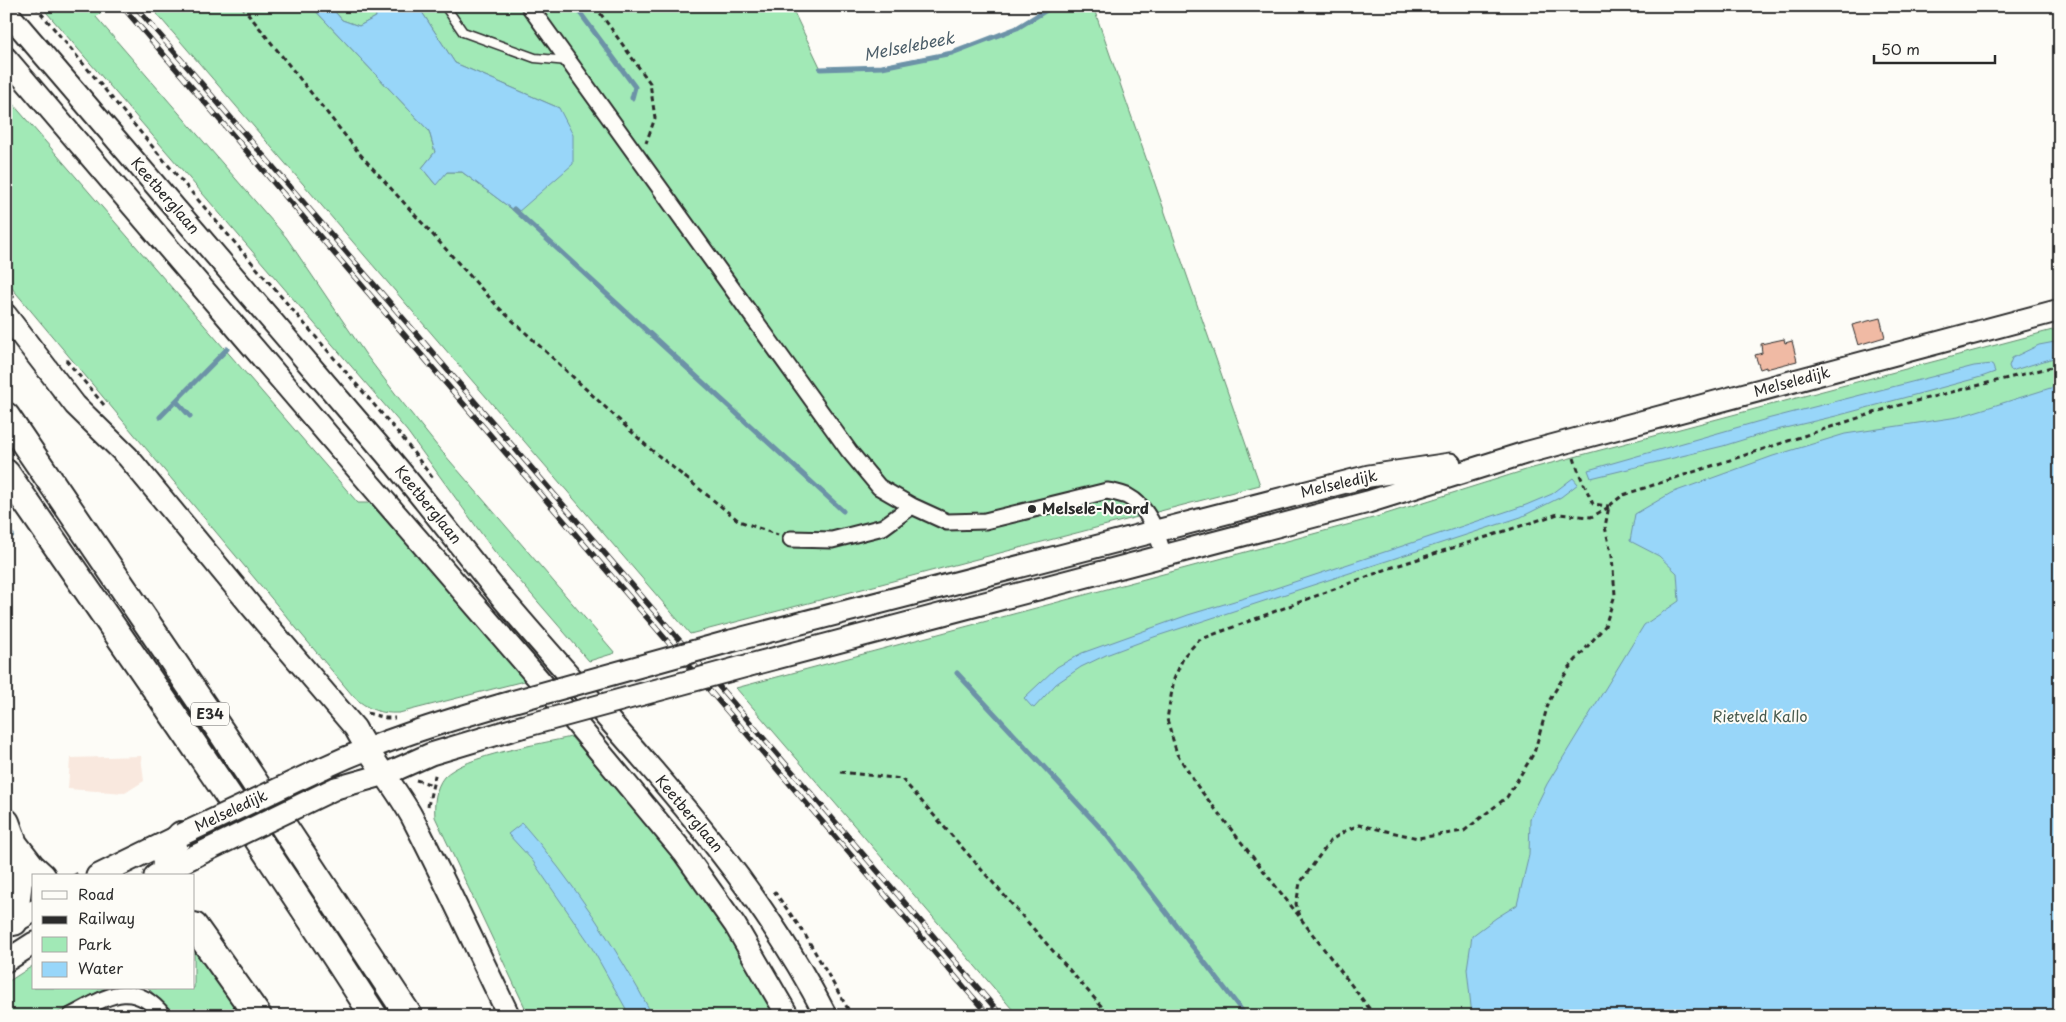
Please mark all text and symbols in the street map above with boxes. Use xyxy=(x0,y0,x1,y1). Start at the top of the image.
water label: Melselebeek xyxy=(861,24,957,66)
scale bar xyxy=(1874,32,1995,64)
text: 50 m xyxy=(1881,37,1920,60)
street label: Keetberglaan xyxy=(126,151,206,239)
street label: Melseledijk xyxy=(1751,359,1832,402)
street label: Keetberglaan xyxy=(390,460,468,548)
street label: Melseledijk xyxy=(1298,463,1379,503)
place label: Melsele-Noord xyxy=(1042,496,1149,519)
marker: Melsele-Noord xyxy=(1026,503,1038,515)
road number: E34 xyxy=(191,702,229,726)
park label: Rietveld Kallo xyxy=(1713,704,1807,727)
street label: Keetberglaan xyxy=(651,769,730,857)
street label: Melseledijk xyxy=(190,783,271,837)
legend xyxy=(32,874,195,990)
text: Road xyxy=(78,882,114,905)
text: Railway xyxy=(78,906,135,929)
text: Park xyxy=(78,932,112,955)
text: Water xyxy=(78,956,123,979)

